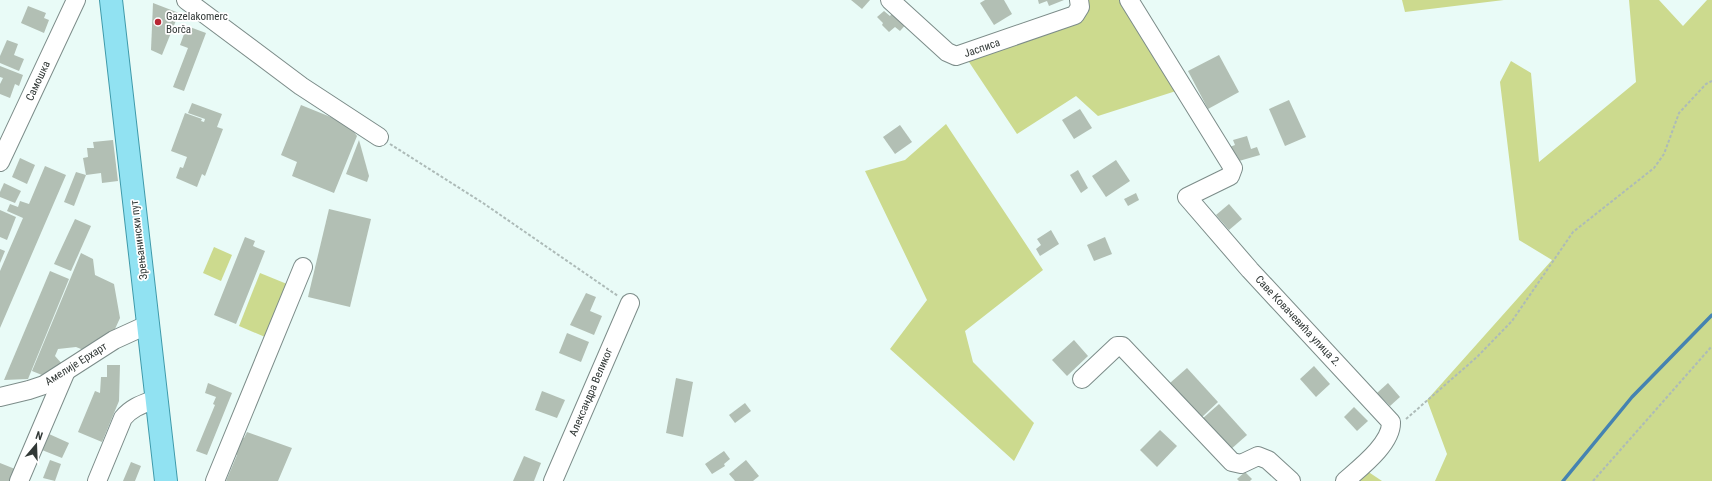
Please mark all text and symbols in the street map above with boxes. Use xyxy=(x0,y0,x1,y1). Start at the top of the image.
place label: Gazelakomerc Borča xyxy=(166,10,228,36)
marker: Gazelakomerc Borča xyxy=(153,17,163,27)
street label: Јасписа xyxy=(962,36,1002,60)
street label: Самошка xyxy=(23,59,53,103)
street label: Зрењанински пут xyxy=(128,199,150,280)
street label: Саве Ковачевића улица 2. xyxy=(1253,273,1344,369)
street label: Амелије Ерхарт xyxy=(43,340,110,388)
street label: Александра Великог xyxy=(567,346,615,438)
north arrow xyxy=(16,425,56,465)
text: N xyxy=(34,429,45,443)

